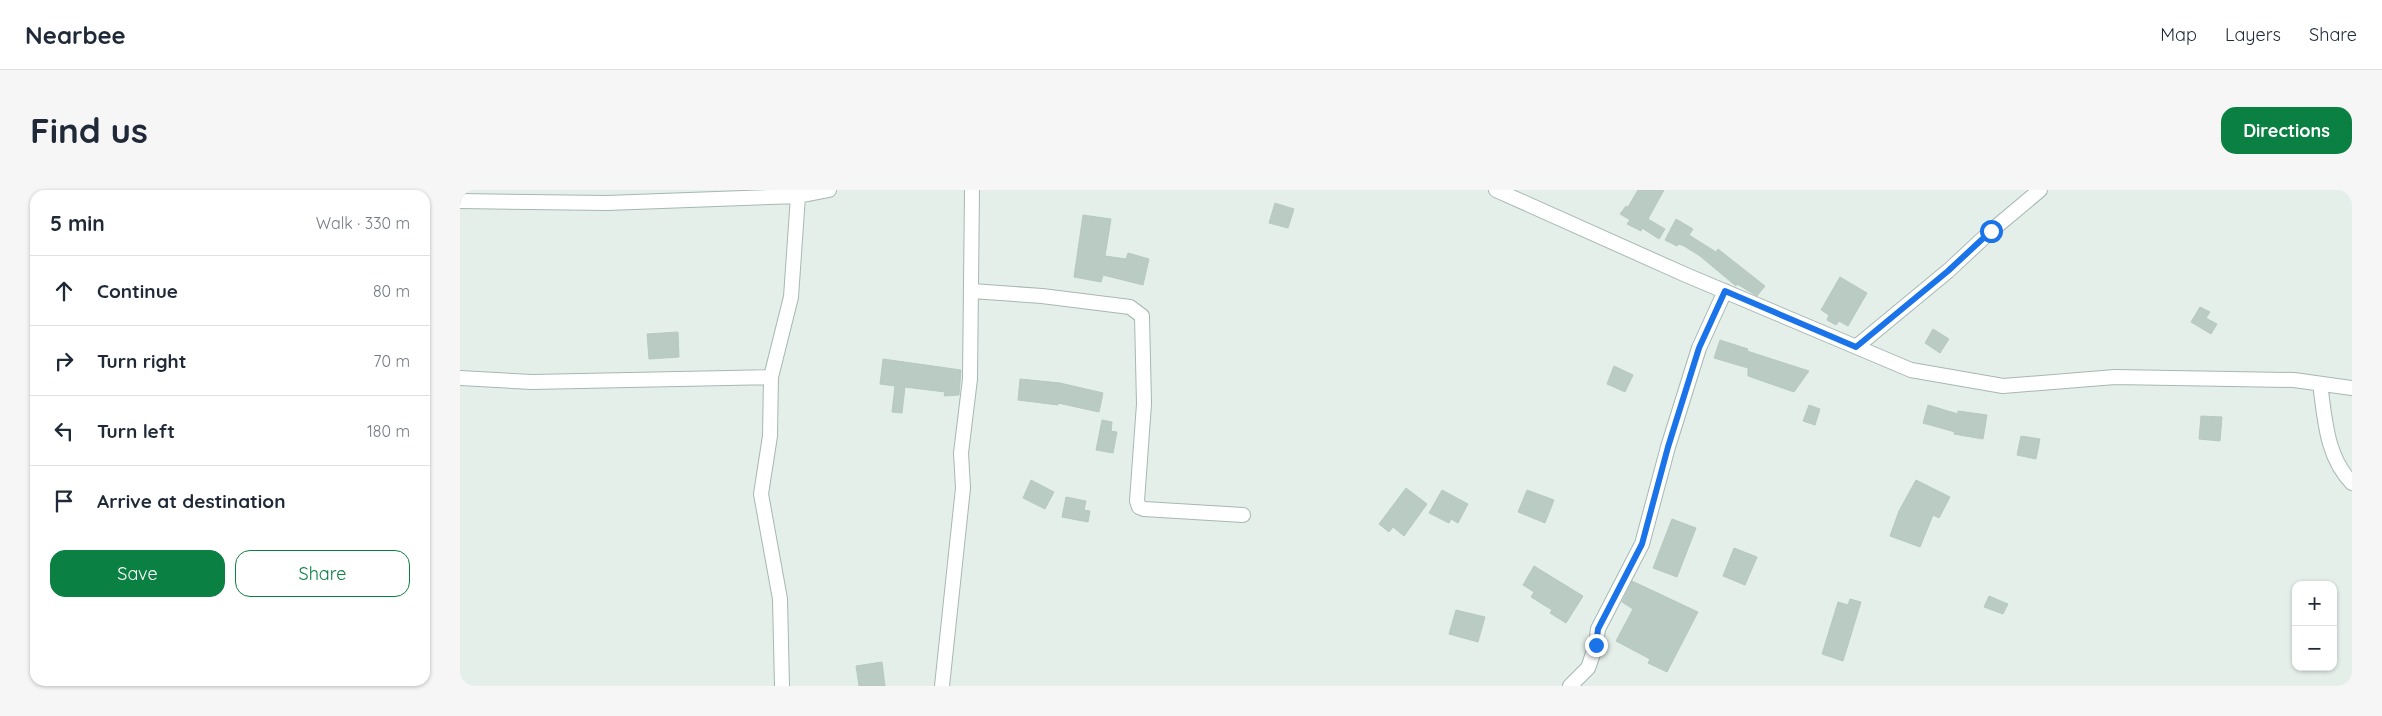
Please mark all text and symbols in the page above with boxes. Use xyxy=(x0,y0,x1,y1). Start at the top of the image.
text: Nearbee xyxy=(25,20,126,50)
text: Map xyxy=(2160,23,2197,46)
text: Layers xyxy=(2225,23,2281,46)
text: Share xyxy=(2309,23,2357,46)
button: Directions xyxy=(2221,107,2352,154)
text: Find us xyxy=(30,108,148,152)
text: 5 min xyxy=(50,210,105,236)
text: Walk · 330 m xyxy=(316,213,410,233)
route start xyxy=(1980,220,2003,243)
icon: ahead xyxy=(50,277,78,305)
text: Continue xyxy=(97,279,178,303)
text: 80 m xyxy=(373,281,410,301)
icon: right xyxy=(50,347,78,375)
text: Turn right xyxy=(97,349,186,373)
text: 70 m xyxy=(373,351,410,371)
icon: left xyxy=(50,417,78,445)
text: Turn left xyxy=(97,419,175,443)
text: 180 m xyxy=(367,421,410,441)
icon: arrive xyxy=(50,487,78,515)
text: Arrive at destination xyxy=(97,489,286,513)
button: Save xyxy=(50,550,225,597)
button: Share xyxy=(235,550,410,597)
map controls xyxy=(2292,581,2337,671)
button: + xyxy=(2292,581,2337,626)
button: − xyxy=(2292,626,2337,671)
route end xyxy=(1585,634,1608,657)

